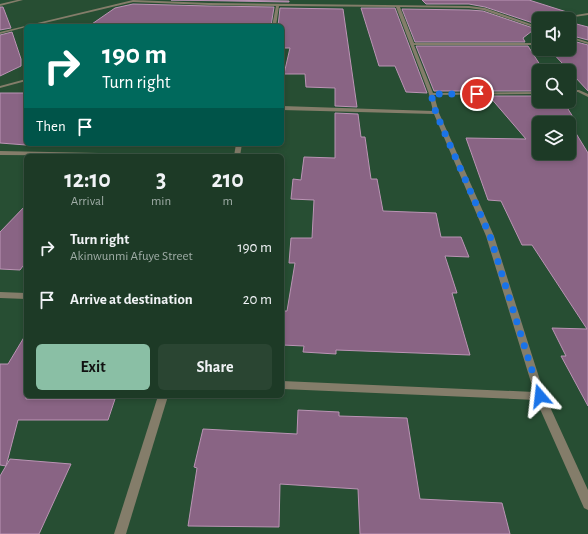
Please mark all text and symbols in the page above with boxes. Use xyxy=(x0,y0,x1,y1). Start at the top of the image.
map controls xyxy=(532,12,576,160)
button: sound xyxy=(532,12,576,56)
icon: right xyxy=(36,40,88,92)
text: 190 m xyxy=(102,41,167,69)
button: search xyxy=(532,64,576,108)
text: Turn right xyxy=(102,74,171,92)
pin xyxy=(460,77,494,111)
icon: arrive xyxy=(466,83,488,105)
icon: arrive xyxy=(74,116,96,138)
button: layers xyxy=(532,116,576,160)
text: Then xyxy=(36,119,66,134)
text: 12:10 xyxy=(64,168,111,192)
text: 3 xyxy=(156,168,166,192)
text: 210 xyxy=(211,168,244,192)
text: Arrival xyxy=(71,195,104,208)
text: min xyxy=(151,195,171,208)
text: m xyxy=(222,195,233,208)
text: Turn right xyxy=(70,232,129,247)
icon: right xyxy=(36,237,58,259)
text: 190 m xyxy=(237,240,272,255)
text: Akinwunmi Afuye Street xyxy=(70,250,193,263)
icon: arrive xyxy=(36,289,58,311)
text: Arrive at destination xyxy=(70,292,193,307)
text: 20 m xyxy=(243,292,272,307)
button: Exit xyxy=(36,344,150,390)
button: Share xyxy=(158,344,272,390)
position arrow xyxy=(519,375,561,417)

